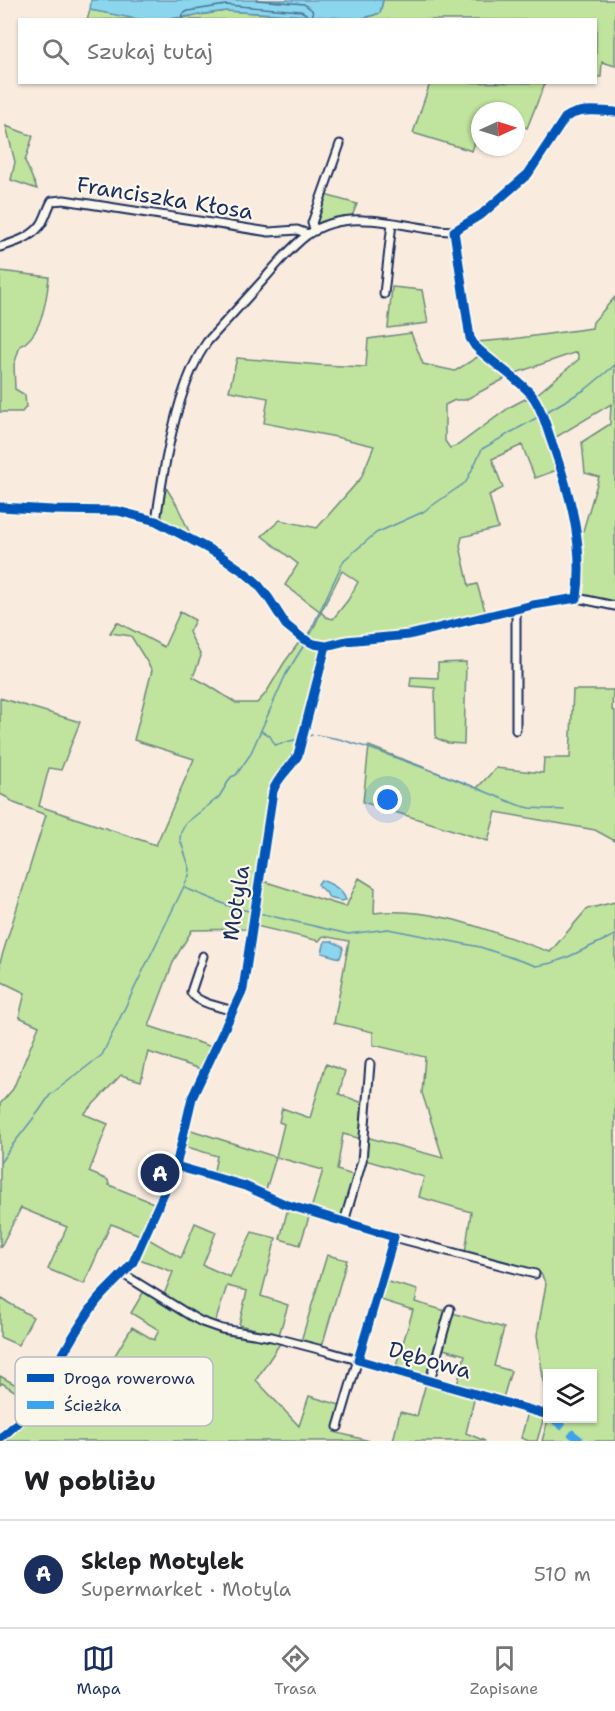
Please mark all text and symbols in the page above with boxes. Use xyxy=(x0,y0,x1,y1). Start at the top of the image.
search box xyxy=(18,18,597,84)
icon: search xyxy=(39,35,72,68)
text: Szukaj tutaj xyxy=(87,37,213,66)
north arrow xyxy=(471,102,525,156)
street label: Franciszka Kłosa xyxy=(75,170,256,226)
your location xyxy=(373,785,402,814)
street label: Motyla xyxy=(216,863,256,943)
pin: A xyxy=(140,1150,180,1196)
street label: Dębowa xyxy=(385,1334,475,1386)
legend xyxy=(15,1357,213,1426)
text: Droga rowerowa xyxy=(64,1368,195,1389)
map controls xyxy=(543,1369,597,1423)
button: layers xyxy=(543,1369,597,1423)
text: Ścieżka xyxy=(64,1395,121,1416)
text: W pobliżu xyxy=(24,1463,156,1498)
text: Sklep Motylek xyxy=(81,1547,244,1576)
text: A xyxy=(36,1561,51,1587)
text: 510 m xyxy=(534,1561,591,1587)
text: Supermarket · Motyla xyxy=(81,1576,291,1602)
tab: Mapa xyxy=(77,1642,121,1699)
tab: Trasa xyxy=(274,1642,317,1699)
tab: Zapisane xyxy=(470,1642,538,1699)

